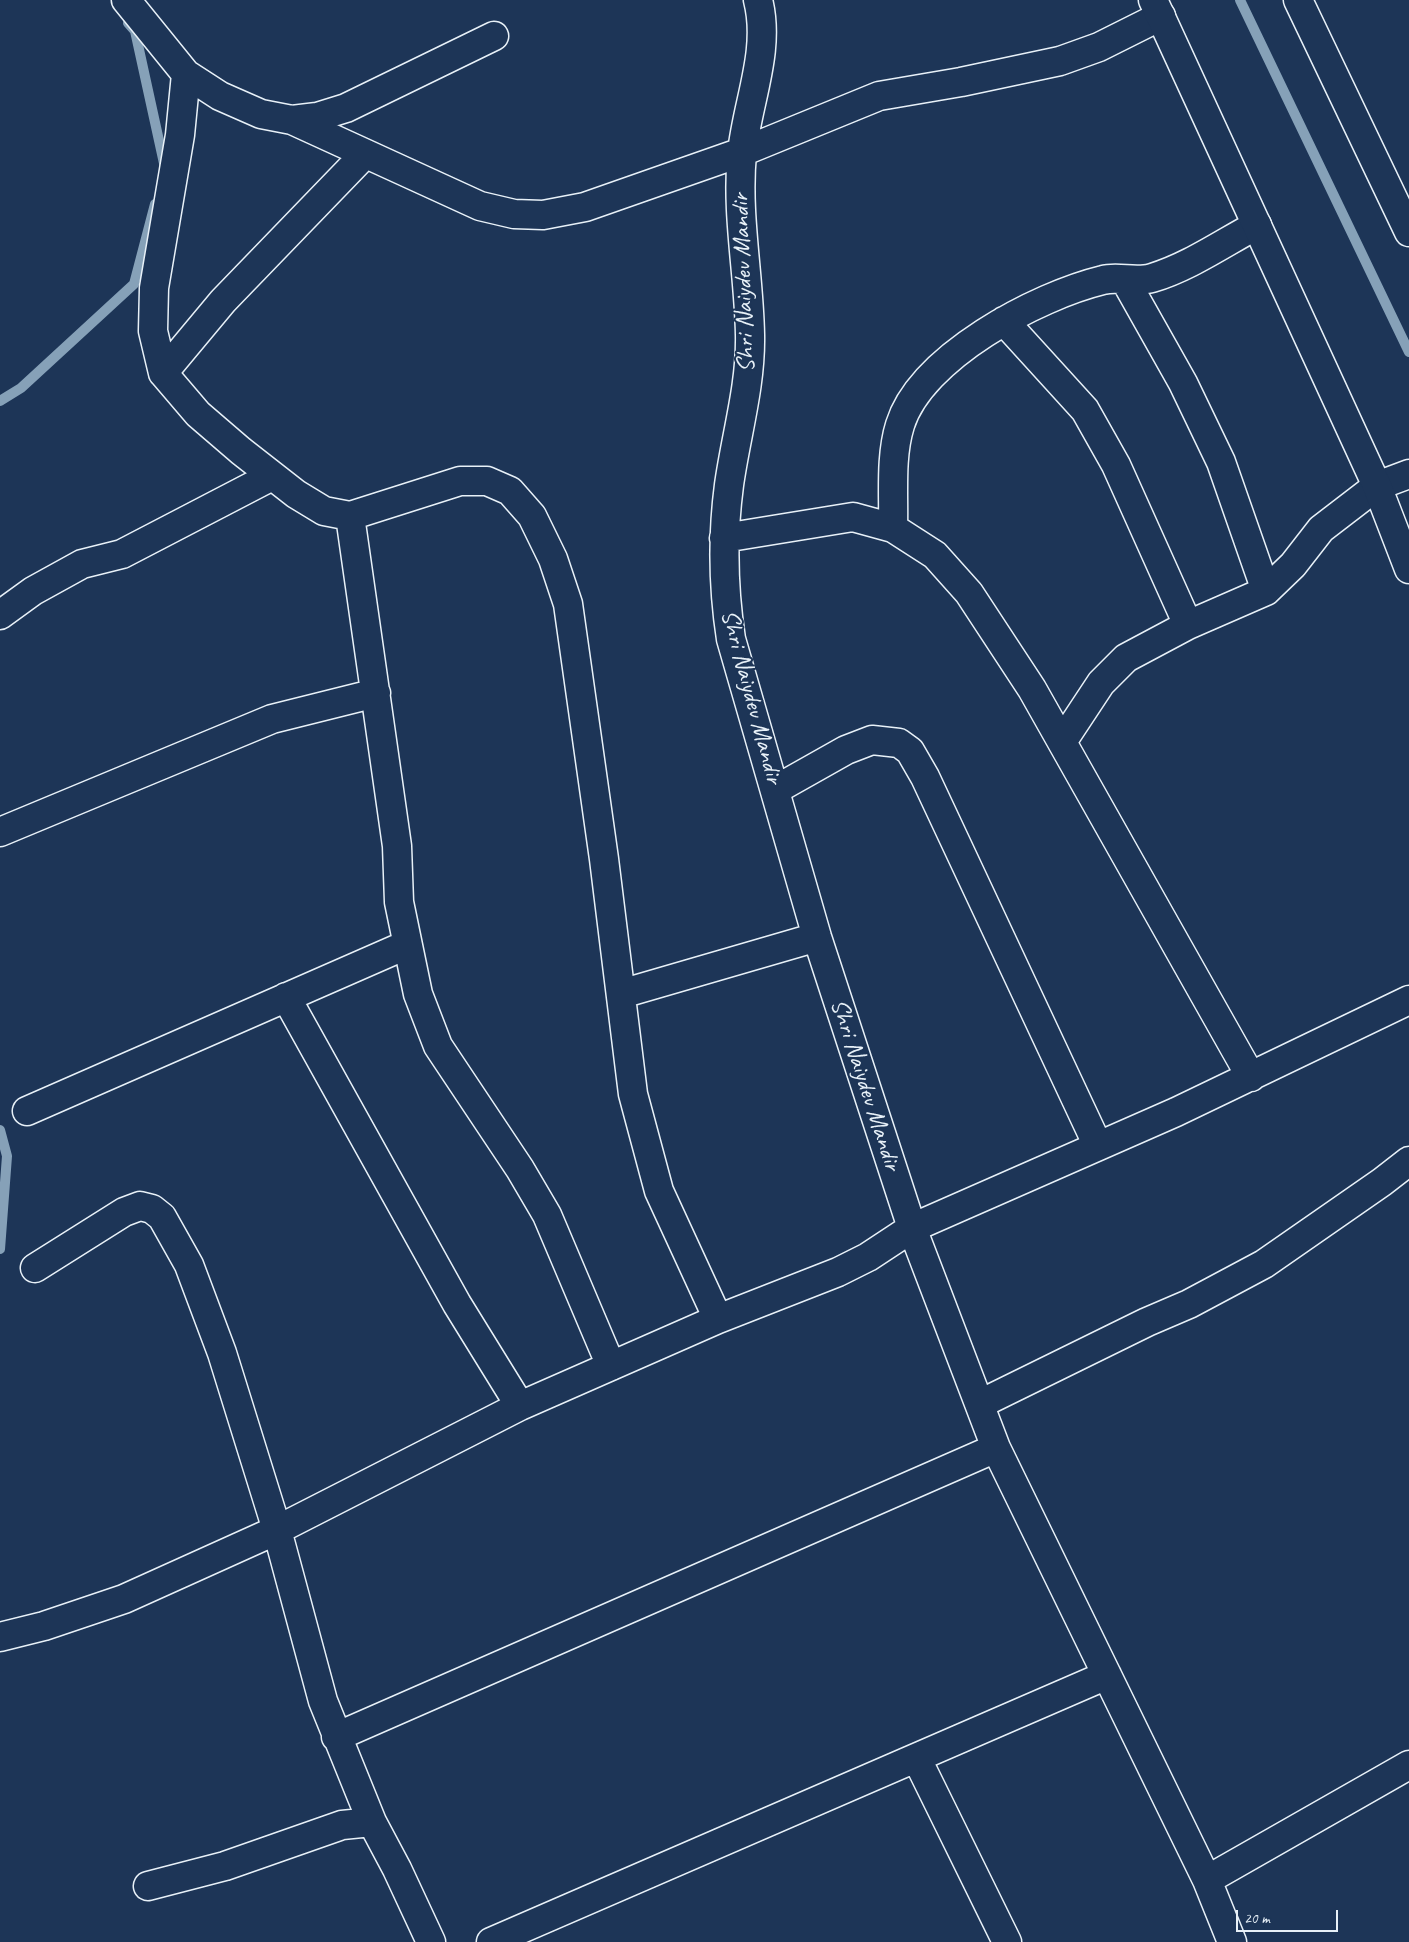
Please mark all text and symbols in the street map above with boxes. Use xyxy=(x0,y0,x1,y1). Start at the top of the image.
street label: Shri Naiydev Mandir xyxy=(726,193,762,373)
street label: Shri Naiydev Mandir xyxy=(713,607,789,787)
street label: Shri Naiydev Mandir xyxy=(823,995,907,1175)
scale bar xyxy=(1239,1900,1342,1932)
text: 20 m xyxy=(1244,1909,1270,1928)

